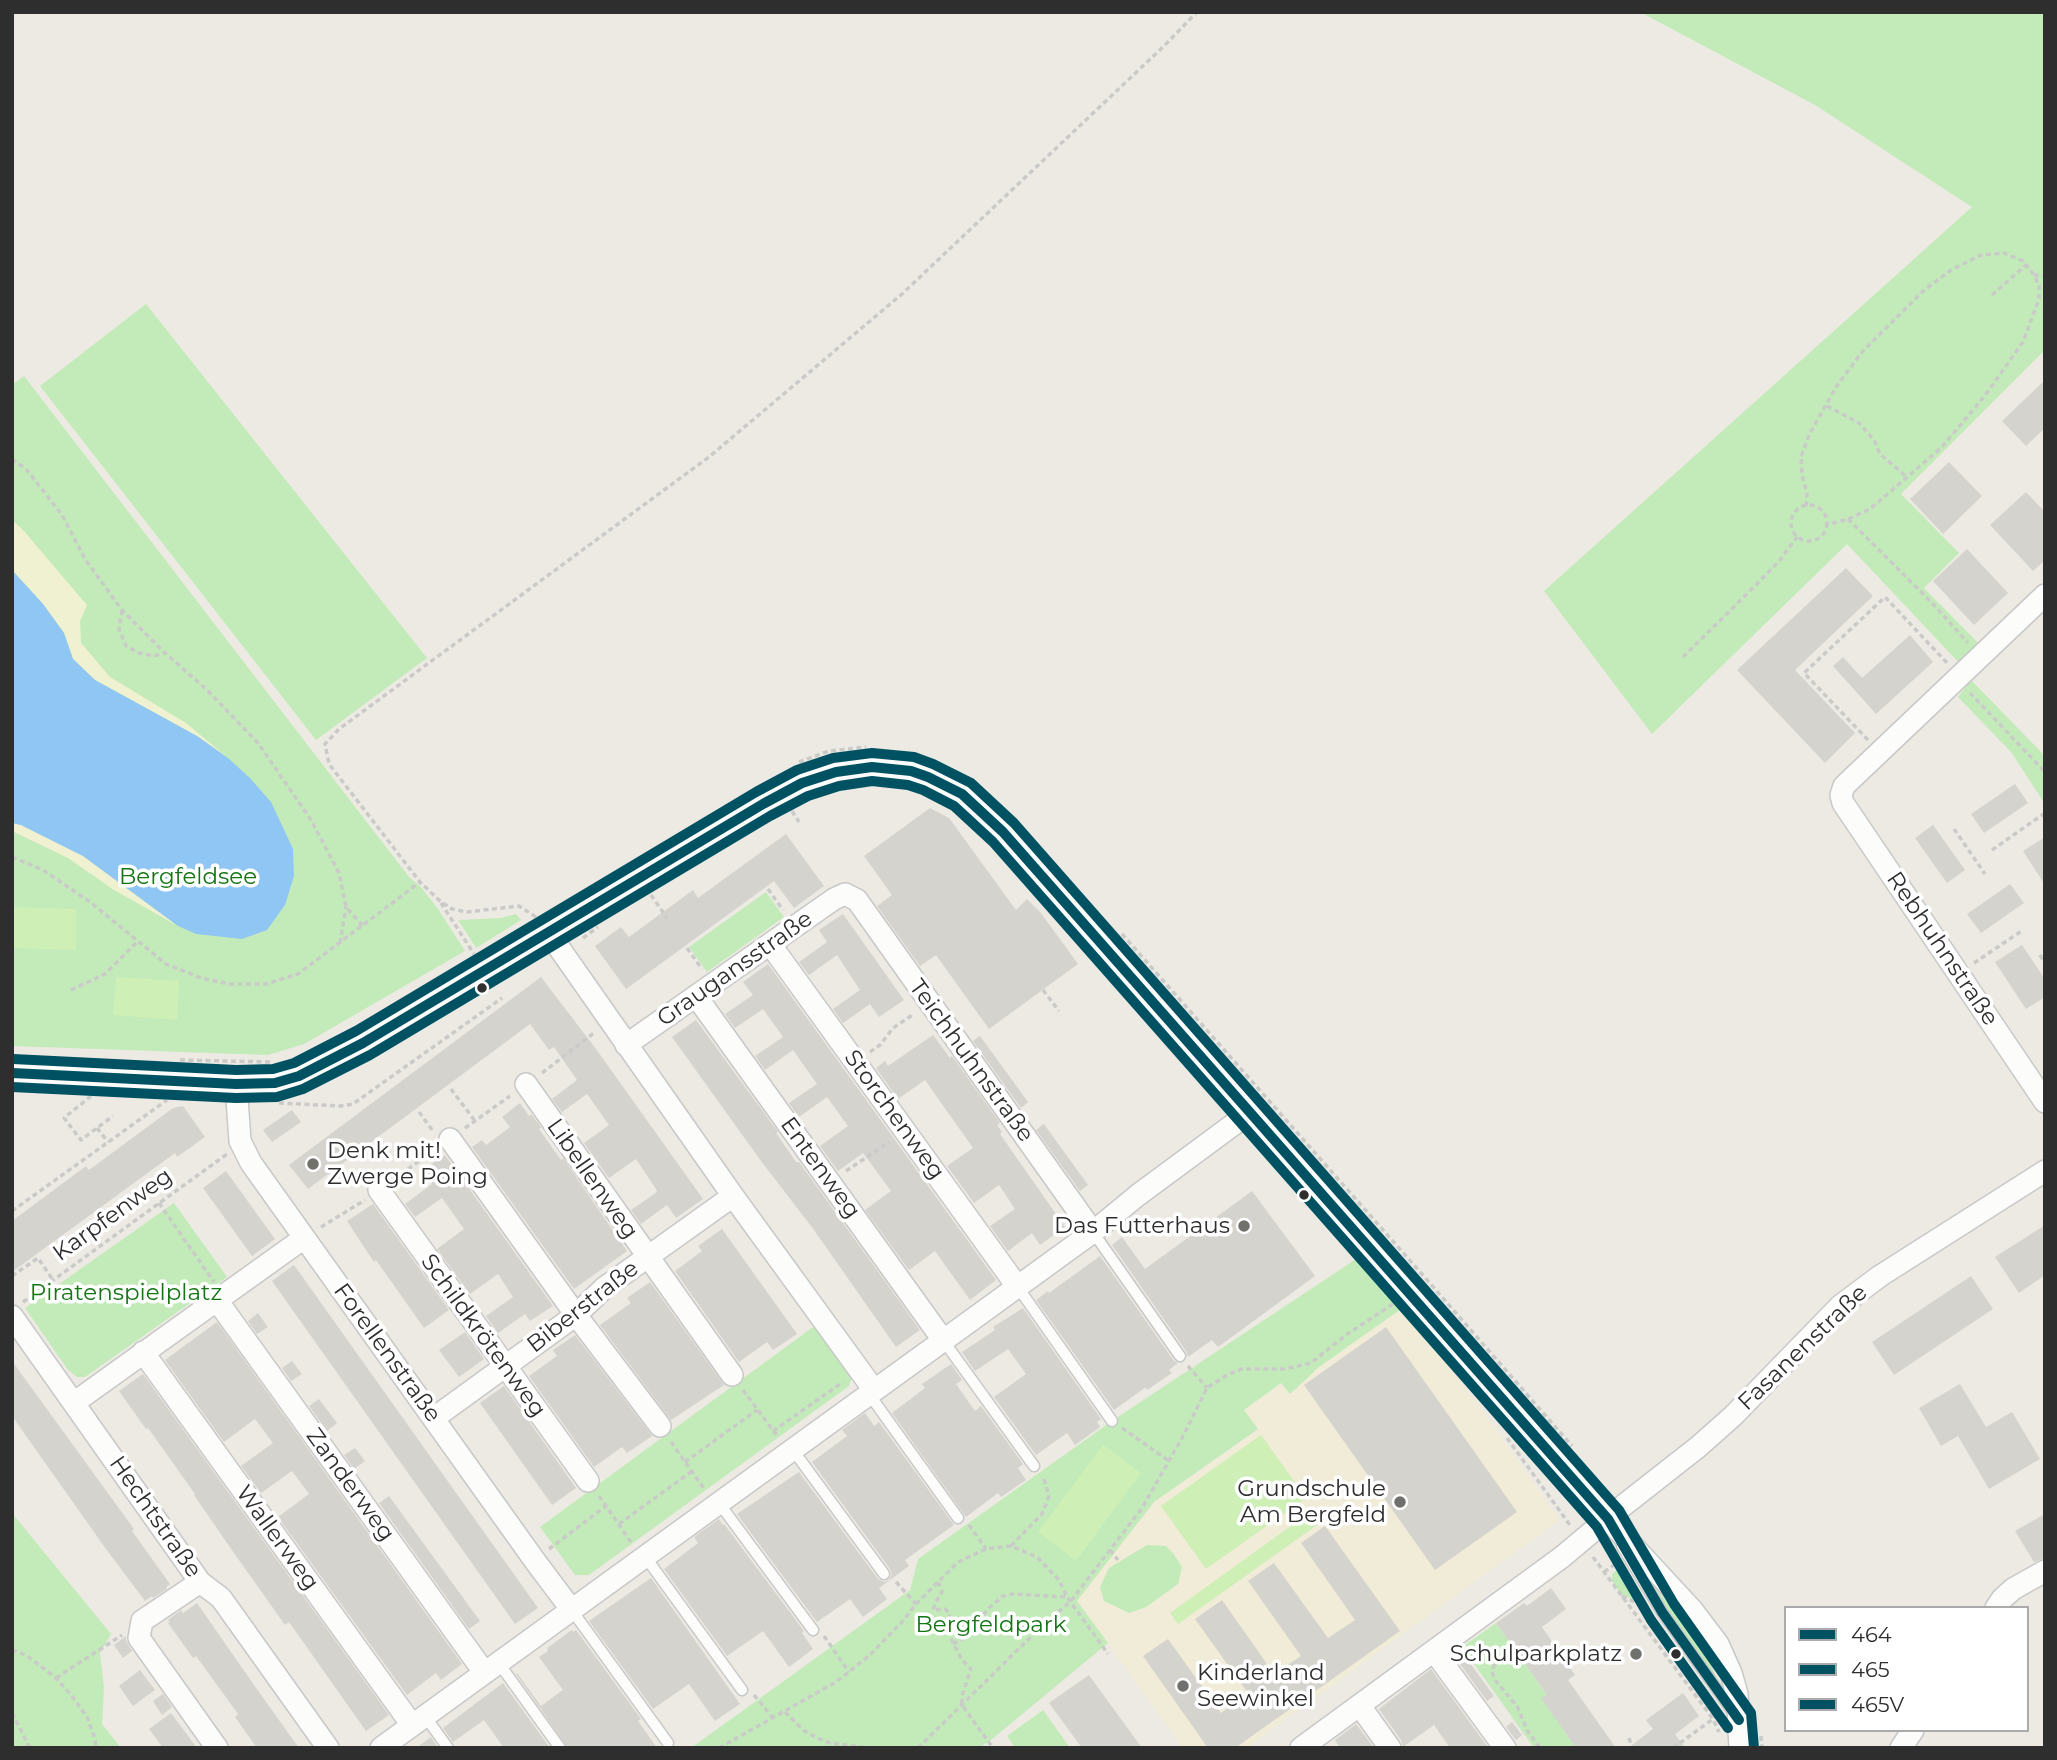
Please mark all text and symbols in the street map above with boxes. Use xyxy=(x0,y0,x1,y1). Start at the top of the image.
park label: Bergfeldsee xyxy=(119,863,257,891)
street label: Rebhuhnstraße xyxy=(1880,867,2004,1031)
street label: Graugansstraße xyxy=(652,905,818,1033)
street label: Teichhuhnstraße xyxy=(903,974,1039,1148)
unlabelled marker xyxy=(475,981,489,995)
street label: Storchenweg xyxy=(838,1045,950,1185)
street label: Entenweg xyxy=(774,1112,866,1224)
street label: Libellenweg xyxy=(540,1114,644,1244)
place label: Denk mit! Zwerge Poing xyxy=(327,1137,488,1191)
marker: Denk mit! Zwerge Poing xyxy=(305,1156,321,1172)
street label: Karpfenweg xyxy=(48,1163,178,1267)
unlabelled marker xyxy=(1297,1188,1311,1202)
place label: Das Futterhaus xyxy=(1054,1212,1230,1240)
marker: Das Futterhaus xyxy=(1236,1218,1252,1234)
street label: Schildkrötenweg xyxy=(415,1249,551,1423)
street label: Biberstraße xyxy=(522,1255,644,1359)
street label: Forellenstraße xyxy=(327,1278,447,1428)
park label: Piratenspielplatz xyxy=(30,1279,222,1307)
street label: Fasanenstraße xyxy=(1733,1279,1873,1417)
street label: Zanderweg xyxy=(300,1423,400,1547)
street label: Hechtstraße xyxy=(103,1451,207,1583)
place label: Grundschule Am Bergfeld xyxy=(1237,1475,1386,1529)
street label: Wallerweg xyxy=(230,1480,324,1596)
marker: Grundschule Am Bergfeld xyxy=(1392,1494,1408,1510)
legend xyxy=(1784,1606,2029,1732)
park label: Bergfeldpark xyxy=(915,1611,1067,1639)
text: 464 xyxy=(1851,1622,1892,1647)
place label: Schulparkplatz xyxy=(1450,1640,1622,1668)
marker: Schulparkplatz xyxy=(1628,1646,1644,1662)
unlabelled marker xyxy=(1669,1647,1683,1661)
text: 465 xyxy=(1851,1657,1890,1682)
place label: Kinderland Seewinkel xyxy=(1197,1659,1325,1713)
marker: Kinderland Seewinkel xyxy=(1175,1678,1191,1694)
text: 465V xyxy=(1851,1692,1904,1717)

